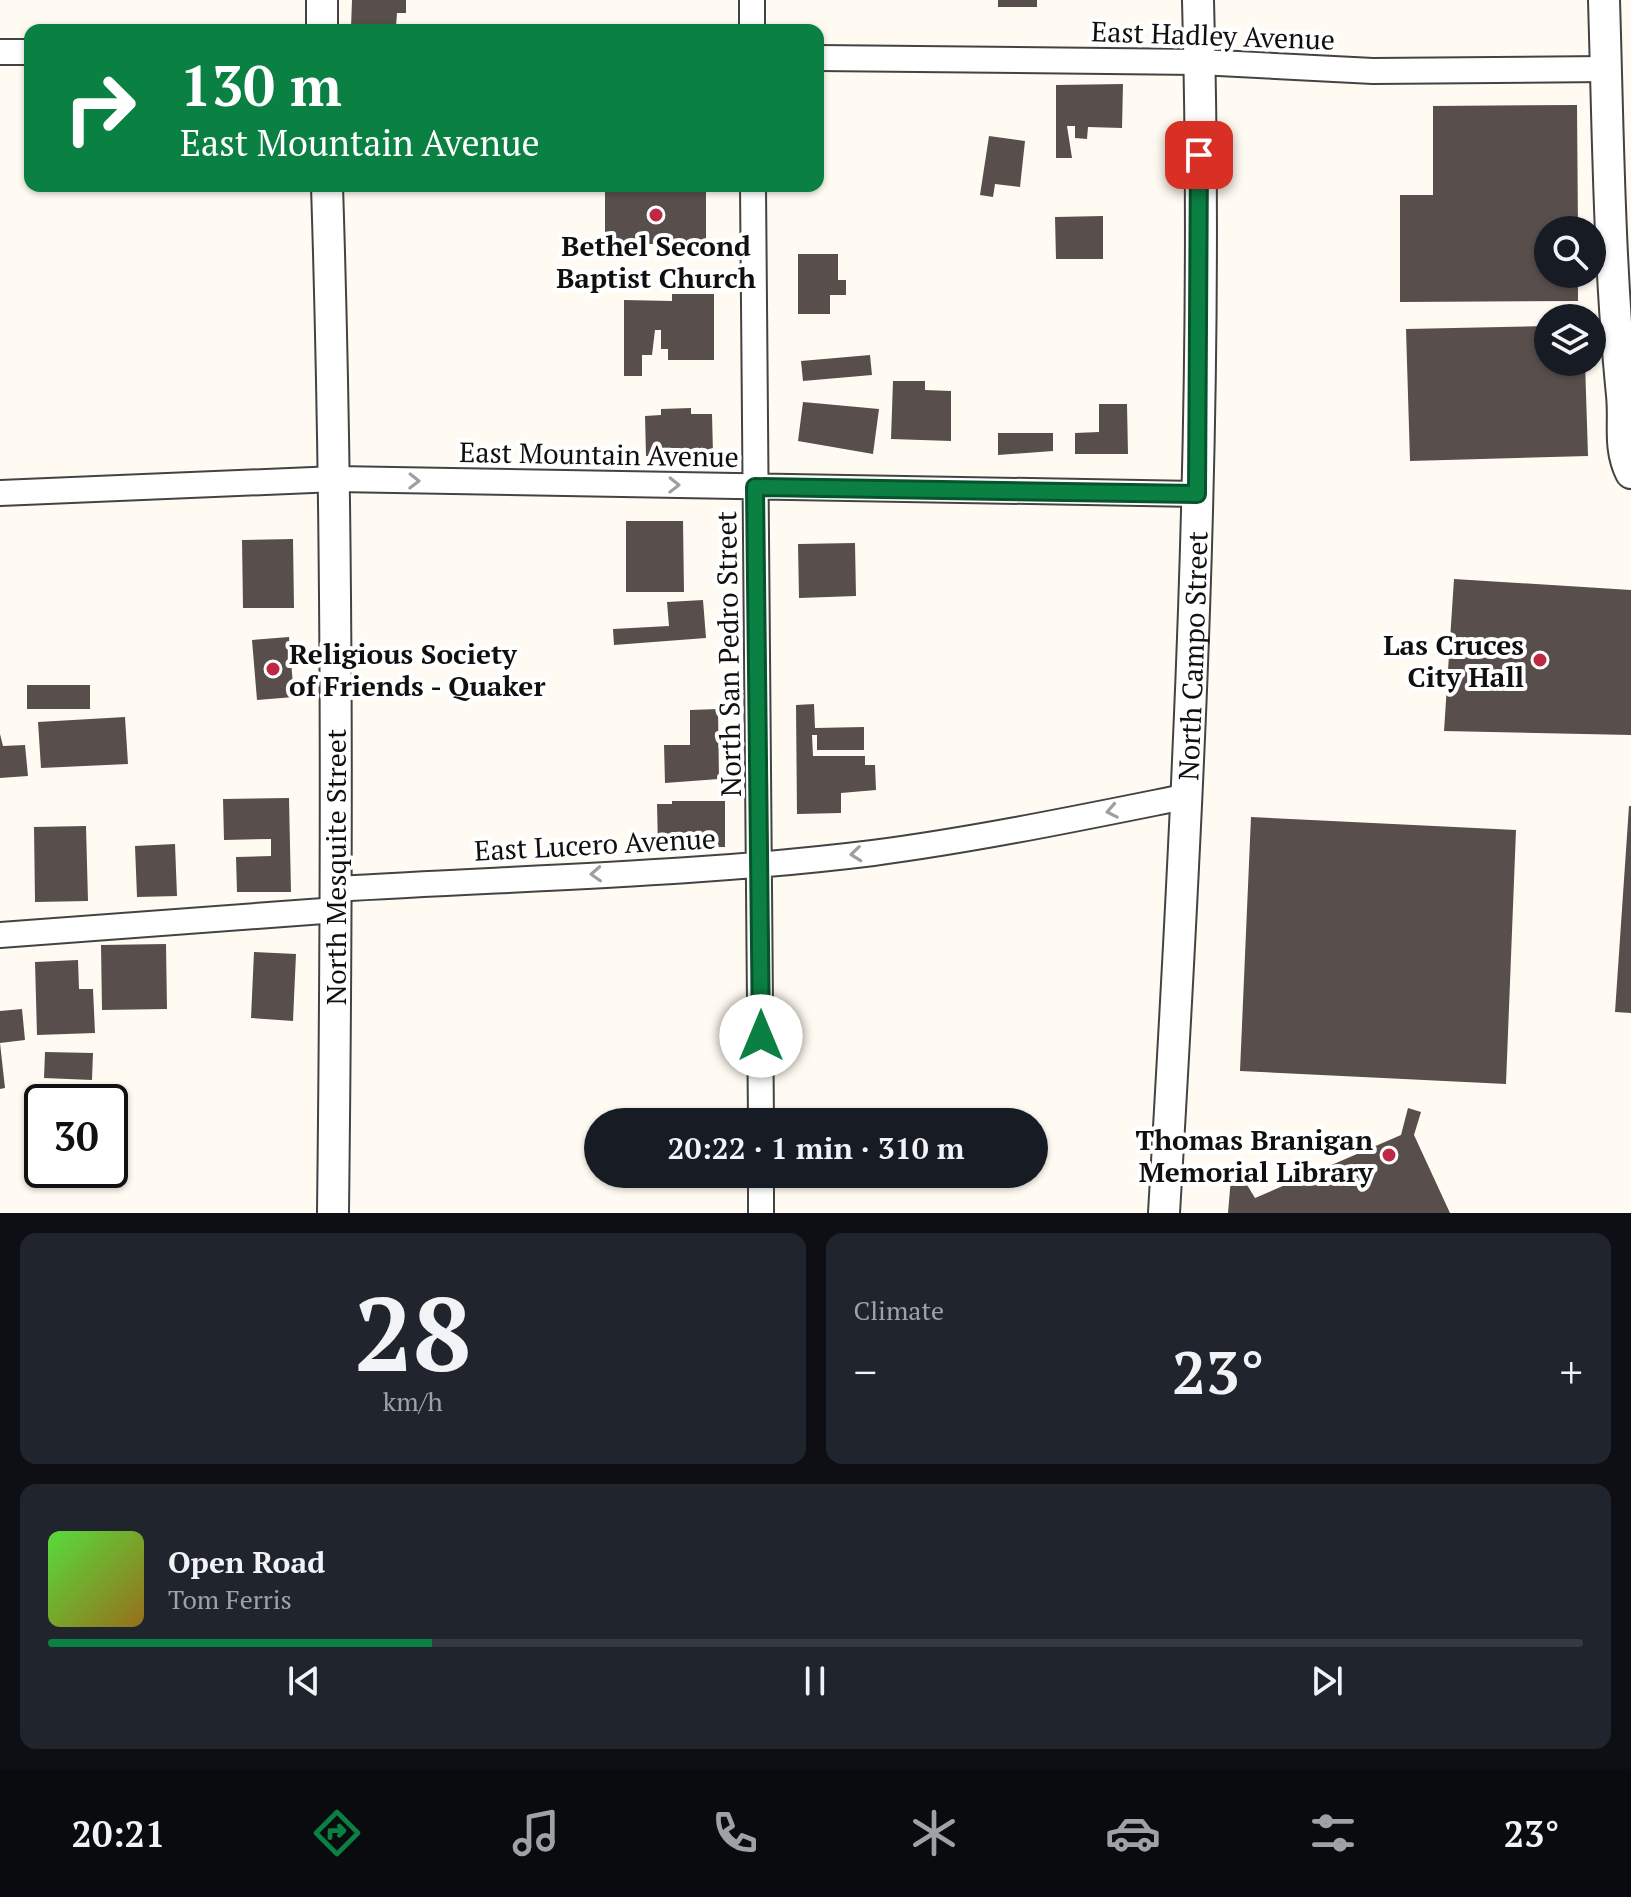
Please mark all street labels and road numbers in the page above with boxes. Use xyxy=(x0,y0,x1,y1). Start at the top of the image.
street label: East Hadley Avenue xyxy=(1090,12,1336,58)
street label: East Mountain Avenue xyxy=(459,433,739,475)
street label: North San Pedro Street xyxy=(707,510,749,797)
street label: North Campo Street xyxy=(1169,530,1215,781)
street label: North Mesquite Street xyxy=(317,728,354,1005)
street label: East Lucero Avenue xyxy=(473,819,717,869)

